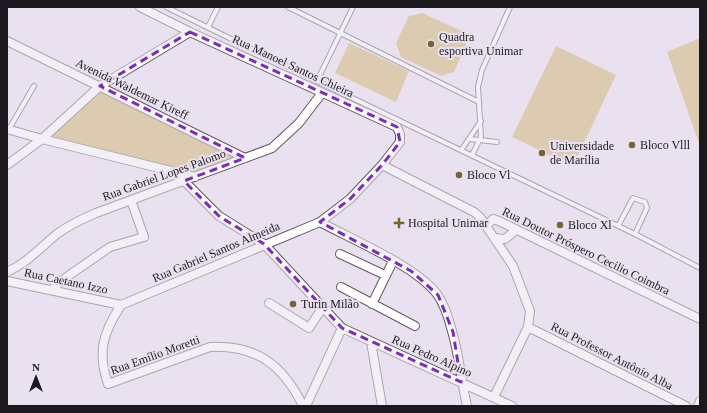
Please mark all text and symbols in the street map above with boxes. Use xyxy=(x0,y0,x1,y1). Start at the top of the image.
place label: Quadra esportiva Unimar xyxy=(439,30,523,58)
street label: Rua Manoel Santos Chieira xyxy=(230,32,357,101)
marker: Quadra esportiva Unimar xyxy=(426,39,436,49)
street label: Avenida Waldemar Kireff xyxy=(73,56,191,122)
place label: Bloco Vlll xyxy=(640,138,691,152)
place label: Universidade de Marília xyxy=(550,139,614,167)
marker: Bloco Vlll xyxy=(627,140,637,150)
street label: Rua Gabriel Lopes Palomo xyxy=(100,146,228,204)
marker: Universidade de Marília xyxy=(537,148,547,158)
place label: Bloco Vl xyxy=(467,168,511,182)
marker: Bloco Vl xyxy=(454,170,464,180)
street label: Rua Doutor Próspero Cecilio Coimbra xyxy=(500,204,673,298)
place label: Hospital Unimar xyxy=(408,216,488,230)
marker: Hospital Unimar xyxy=(393,217,405,229)
place label: Bloco Xl xyxy=(568,218,612,232)
street label: Rua Gabriel Santos Almeida xyxy=(150,219,282,285)
marker: Bloco Xl xyxy=(555,220,565,230)
street label: Rua Caetano Izzo xyxy=(23,265,109,297)
place label: Turin Milão xyxy=(301,297,359,311)
marker: Turin Milão xyxy=(288,299,298,309)
street label: Rua Professor Antônio Alba xyxy=(549,319,676,393)
street label: Rua Emílio Moretti xyxy=(108,332,202,378)
street label: Rua Pedro Alpino xyxy=(390,332,474,380)
north arrow xyxy=(16,357,56,397)
text: N xyxy=(32,361,40,373)

